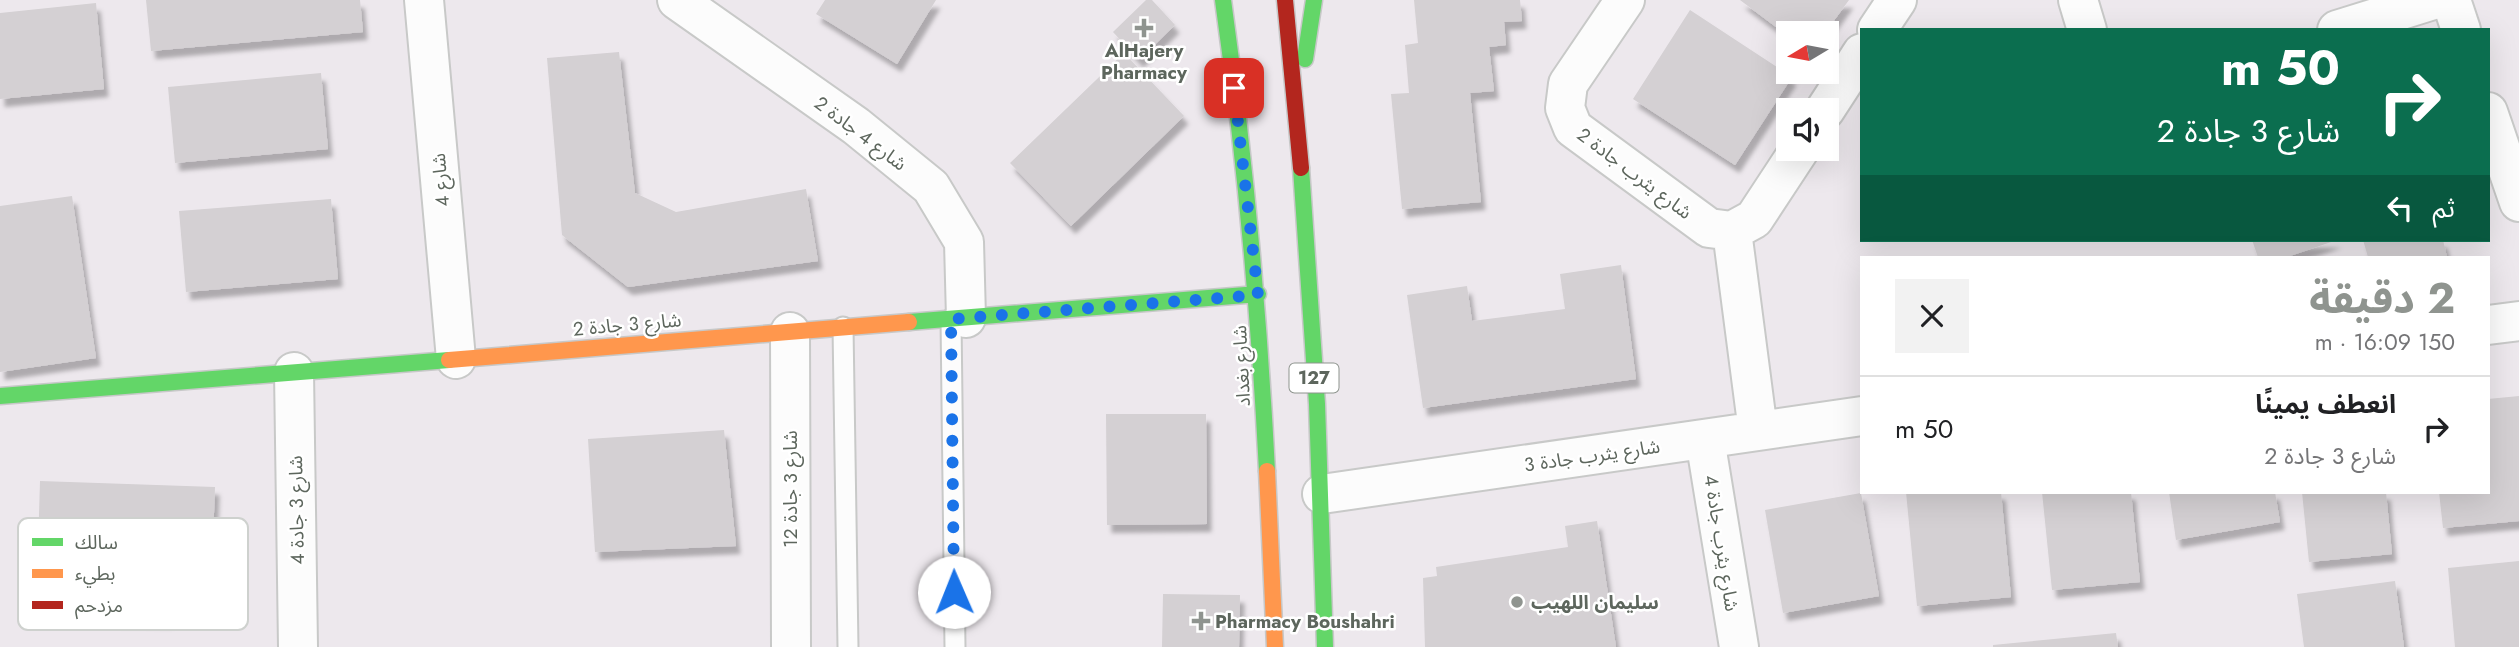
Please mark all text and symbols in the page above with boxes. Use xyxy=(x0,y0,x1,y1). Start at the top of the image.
marker: AlHajery Pharmacy xyxy=(1136,20,1152,36)
north arrow xyxy=(1776,21,1839,84)
map controls xyxy=(1776,21,1839,161)
text: 50 m xyxy=(2221,33,2340,103)
place label: AlHajery Pharmacy xyxy=(1101,37,1188,86)
icon: right xyxy=(2364,56,2455,147)
pin xyxy=(1204,58,1264,118)
icon: arrive xyxy=(1215,69,1253,107)
street label: شارع 4 جادة 2 xyxy=(809,90,913,177)
button: sound xyxy=(1776,98,1839,161)
text: شارع 3 جادة 2 xyxy=(2157,108,2340,154)
street label: شارع يثرب جادة 2 xyxy=(1572,121,1698,226)
street label: شارع 4 xyxy=(425,152,456,208)
icon: left xyxy=(2381,189,2419,227)
text: ثم xyxy=(2433,189,2455,227)
text: 2 دقيقة xyxy=(2309,268,2455,329)
button: close xyxy=(1895,279,1969,353)
street label: شارع 3 جادة 2 xyxy=(572,306,682,343)
street label: شارع بغداد xyxy=(1226,325,1257,407)
text: 150 m · 16:09 xyxy=(2315,325,2455,359)
road number: 127 xyxy=(1290,364,1338,392)
text: انعطف يمينًا xyxy=(2255,385,2396,423)
text: 50 m xyxy=(1895,410,1953,448)
icon: right xyxy=(2417,410,2455,448)
street label: شارع 3 جادة 12 xyxy=(777,430,804,548)
street label: شارع يثرب جادة 3 xyxy=(1522,433,1662,478)
text: شارع 3 جادة 2 xyxy=(2264,439,2396,473)
street label: شارع 3 جادة 4 xyxy=(282,455,311,565)
street label: شارع يثرب جادة 4 xyxy=(1697,473,1746,613)
legend xyxy=(18,518,248,630)
text: سالك xyxy=(75,529,118,556)
position arrow xyxy=(917,555,991,629)
text: بطيء xyxy=(75,560,115,588)
place label: سليمان اللهيب xyxy=(1531,589,1659,616)
text: مزدحم xyxy=(75,592,123,620)
marker: سليمان اللهيب xyxy=(1509,594,1525,610)
place label: Pharmacy Boushahri xyxy=(1215,608,1395,635)
marker: Pharmacy Boushahri xyxy=(1193,613,1209,629)

